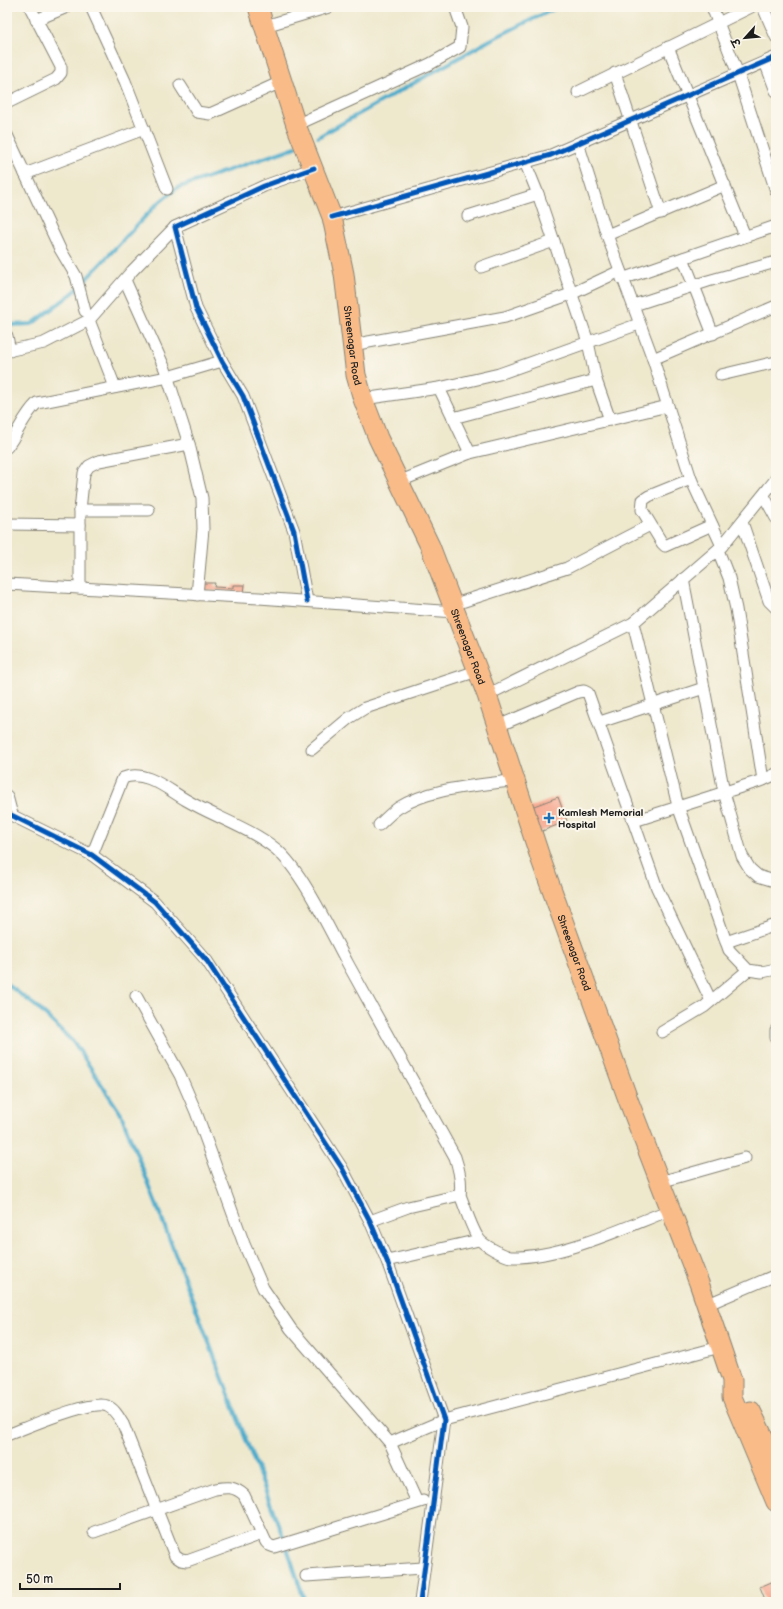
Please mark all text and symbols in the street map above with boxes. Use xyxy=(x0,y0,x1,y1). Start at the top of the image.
north arrow xyxy=(725,18,765,58)
text: उ xyxy=(728,35,744,49)
street label: Shreenagar Road xyxy=(341,305,364,387)
street label: Shreenagar Road xyxy=(448,607,488,687)
place label: Kamlesh Memorial Hospital xyxy=(558,807,643,831)
marker: Kamlesh Memorial Hospital xyxy=(543,812,555,824)
street label: Shreenagar Road xyxy=(554,913,593,993)
scale bar xyxy=(20,1565,120,1591)
text: 50 m xyxy=(26,1572,53,1587)

